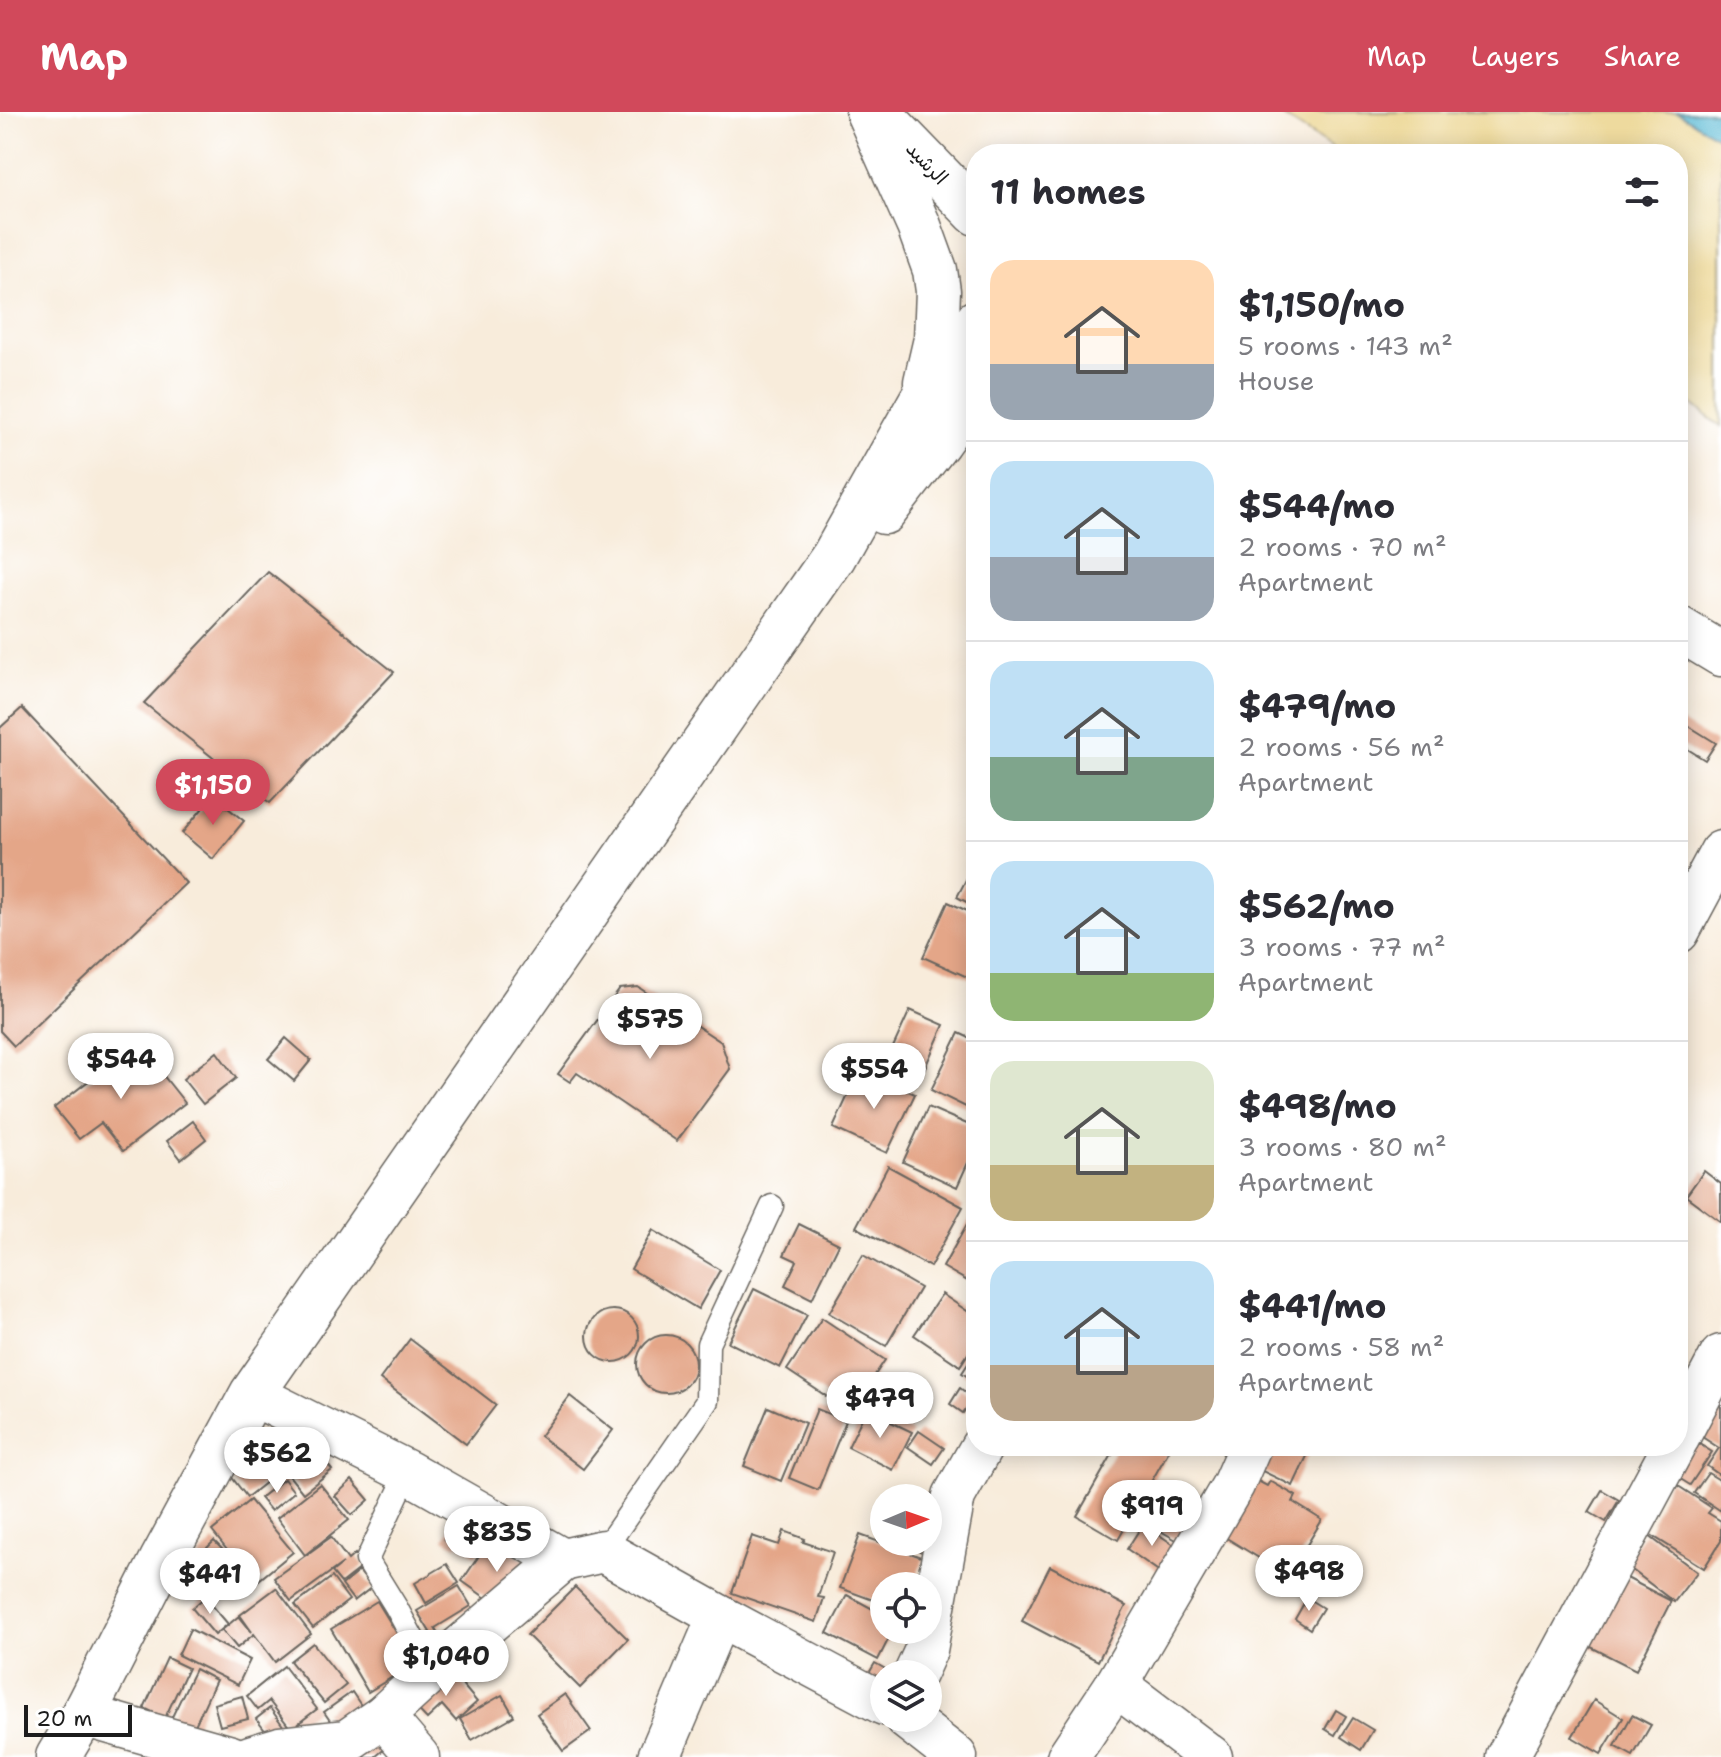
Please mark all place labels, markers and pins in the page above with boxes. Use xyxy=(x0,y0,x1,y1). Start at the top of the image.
pin: $1,150 xyxy=(148,759,278,827)
pin: $575 xyxy=(603,993,697,1061)
pin: $544 xyxy=(74,1033,168,1101)
pin: $554 xyxy=(827,1043,921,1111)
pin: $479 xyxy=(833,1372,927,1440)
pin: $562 xyxy=(230,1427,324,1495)
pin: $919 xyxy=(1105,1480,1199,1548)
pin: $835 xyxy=(450,1506,544,1574)
pin: $498 xyxy=(1262,1545,1356,1613)
pin: $441 xyxy=(163,1548,257,1616)
pin: $1,040 xyxy=(381,1630,511,1698)

